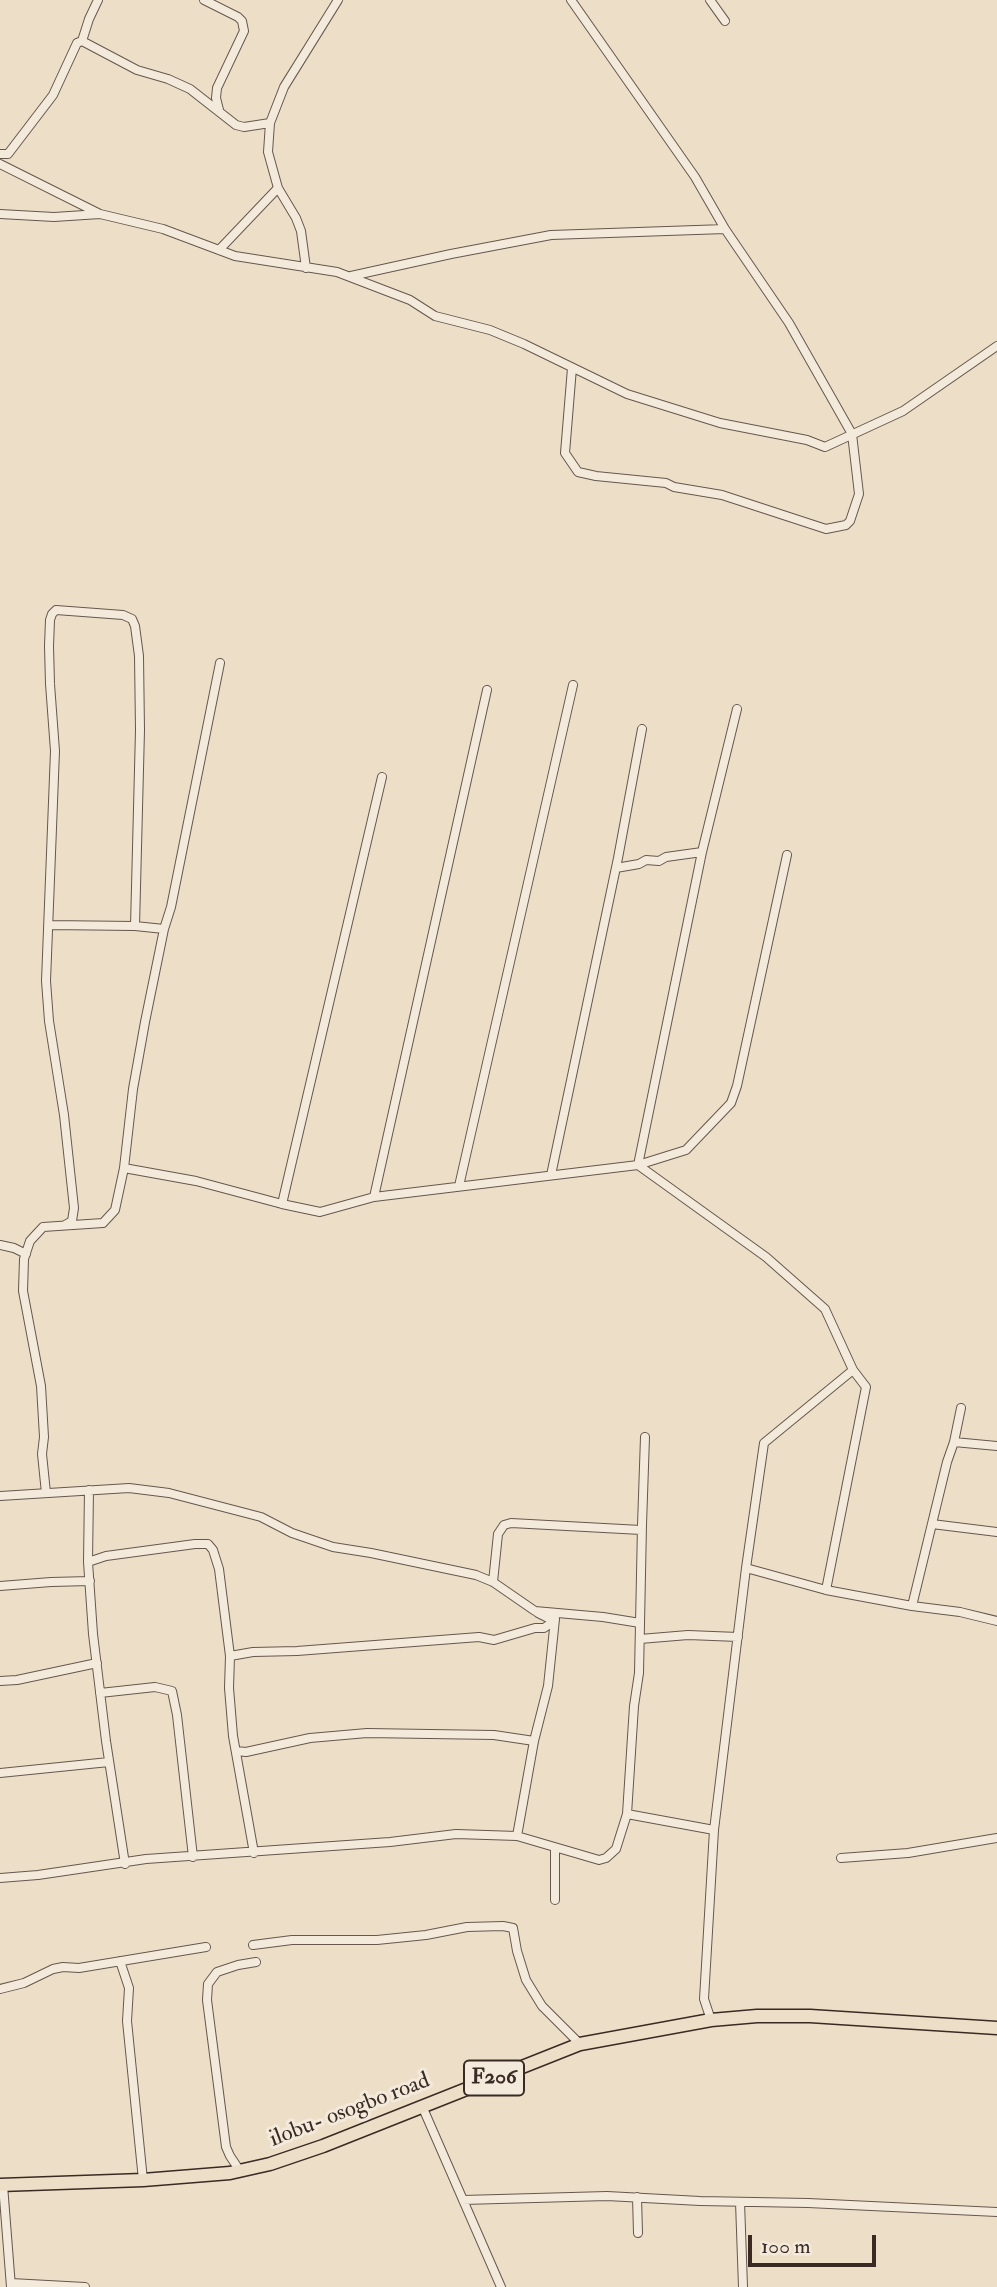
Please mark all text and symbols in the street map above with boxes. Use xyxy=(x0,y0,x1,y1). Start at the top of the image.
road number: F206 xyxy=(464,2060,524,2096)
street label: ilobu- osogbo road xyxy=(266,2068,434,2154)
scale bar xyxy=(752,2220,880,2264)
text: 100 m xyxy=(761,2233,811,2260)

